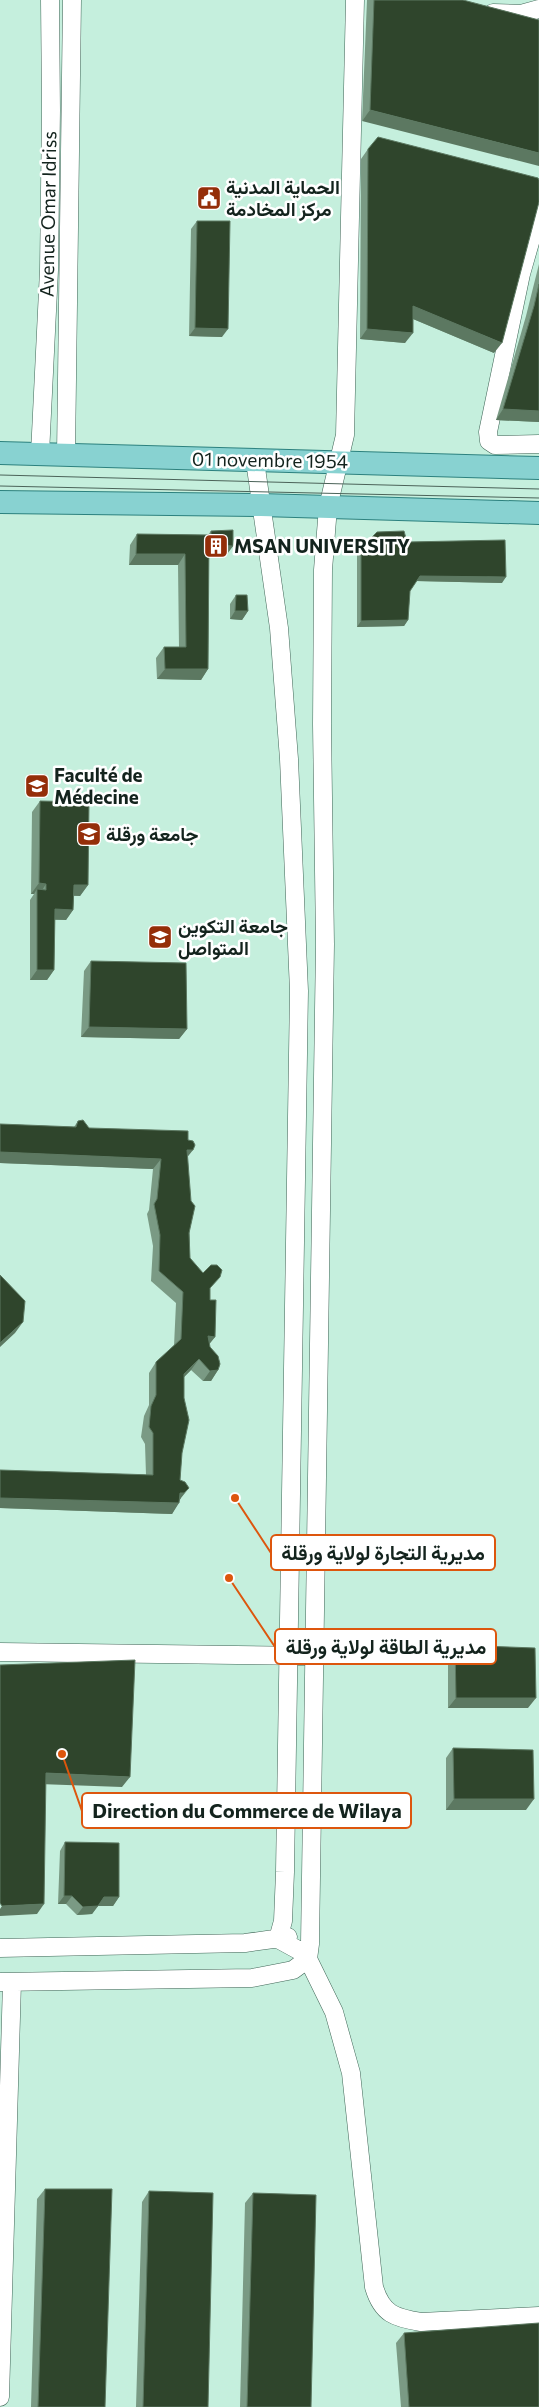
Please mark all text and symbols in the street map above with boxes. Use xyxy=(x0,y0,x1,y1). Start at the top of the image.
street label: Avenue Omar Idriss xyxy=(35,131,60,297)
place label: الحماية المدنية مركز المخادمة xyxy=(226,175,340,222)
public building icon: الحماية المدنية مركز المخادمة xyxy=(196,185,222,211)
street label: 01 novembre 1954 xyxy=(192,447,348,472)
building icon: MSAN UNIVERSITY xyxy=(203,533,229,559)
place label: MSAN UNIVERSITY xyxy=(234,534,410,557)
place label: Faculté de Médecine xyxy=(54,763,143,808)
school or university icon: Faculté de Médecine xyxy=(24,773,50,799)
school or university icon: جامعة ورقلة xyxy=(76,821,102,847)
place label: جامعة ورقلة xyxy=(106,822,199,847)
place label: جامعة التكوين المتواصل xyxy=(178,914,288,961)
school or university icon: جامعة التكوين المتواصل xyxy=(147,924,173,950)
callout: مديرية التجارة لولاية ورقلة xyxy=(271,1535,495,1570)
text: مديرية التجارة لولاية ورقلة xyxy=(281,1540,485,1566)
callout: مديرية الطاقة لولاية ورقلة xyxy=(275,1629,496,1664)
text: مديرية الطاقة لولاية ورقلة xyxy=(286,1634,487,1660)
callout: Direction du Commerce de Wilaya xyxy=(82,1793,411,1828)
text: Direction du Commerce de Wilaya xyxy=(92,1798,402,1822)

